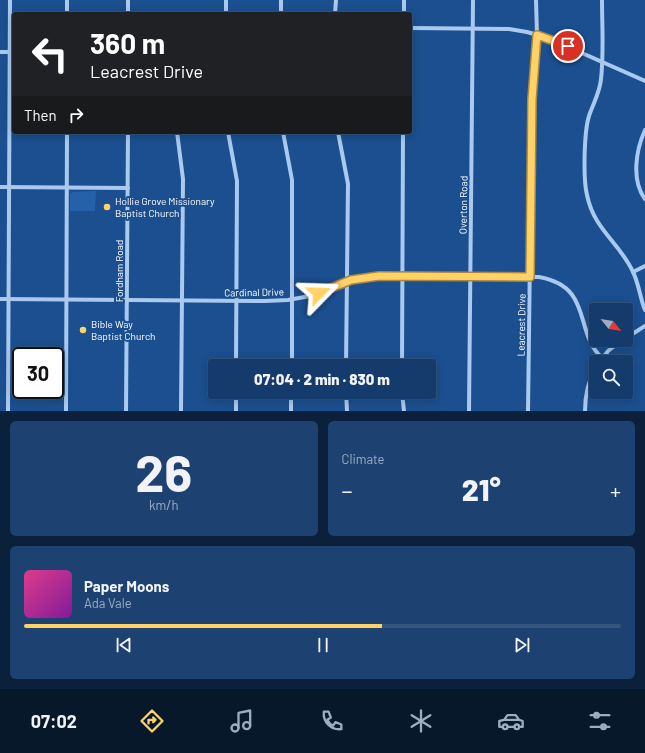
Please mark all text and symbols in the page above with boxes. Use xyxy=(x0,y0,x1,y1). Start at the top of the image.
text: 360 m xyxy=(90,26,165,60)
icon: left xyxy=(24,28,76,80)
pin xyxy=(551,29,585,63)
icon: arrive xyxy=(557,35,579,57)
text: Leacrest Drive xyxy=(90,60,203,82)
icon: right xyxy=(65,104,87,126)
text: Then xyxy=(24,106,57,124)
street label: Overton Road xyxy=(456,176,470,234)
place label: Hollie Grove Missionary Baptist Church xyxy=(115,195,215,219)
marker: Hollie Grove Missionary Baptist Church xyxy=(102,202,112,212)
street label: Fordham Road xyxy=(113,240,125,302)
position arrow xyxy=(298,272,340,314)
street label: Cardinal Drive xyxy=(224,285,284,299)
street label: Leacrest Drive xyxy=(514,293,528,357)
north arrow xyxy=(589,303,633,347)
map controls xyxy=(589,303,633,399)
place label: Bible Way Baptist Church xyxy=(91,318,155,342)
marker: Bible Way Baptist Church xyxy=(78,325,88,335)
speed limit sign: 30 xyxy=(12,347,64,399)
button: search xyxy=(589,355,633,399)
text: 07:04 · 2 min · 830 m xyxy=(254,370,390,388)
text: 26 xyxy=(135,440,192,502)
text: Climate xyxy=(342,451,385,467)
text: 21° xyxy=(462,471,501,507)
text: − xyxy=(342,477,353,503)
text: + xyxy=(610,477,621,503)
text: km/h xyxy=(149,497,178,513)
text: Paper Moons xyxy=(84,577,169,595)
text: Ada Vale xyxy=(84,595,132,611)
icon: previous xyxy=(113,634,135,656)
icon: pause xyxy=(312,634,334,656)
icon: next xyxy=(511,634,533,656)
icon: directions xyxy=(138,707,166,735)
icon: music xyxy=(228,707,256,735)
icon: phone xyxy=(318,707,346,735)
icon: climate xyxy=(407,707,435,735)
icon: car xyxy=(497,707,525,735)
icon: filters xyxy=(586,707,614,735)
text: 07:02 xyxy=(31,710,77,732)

